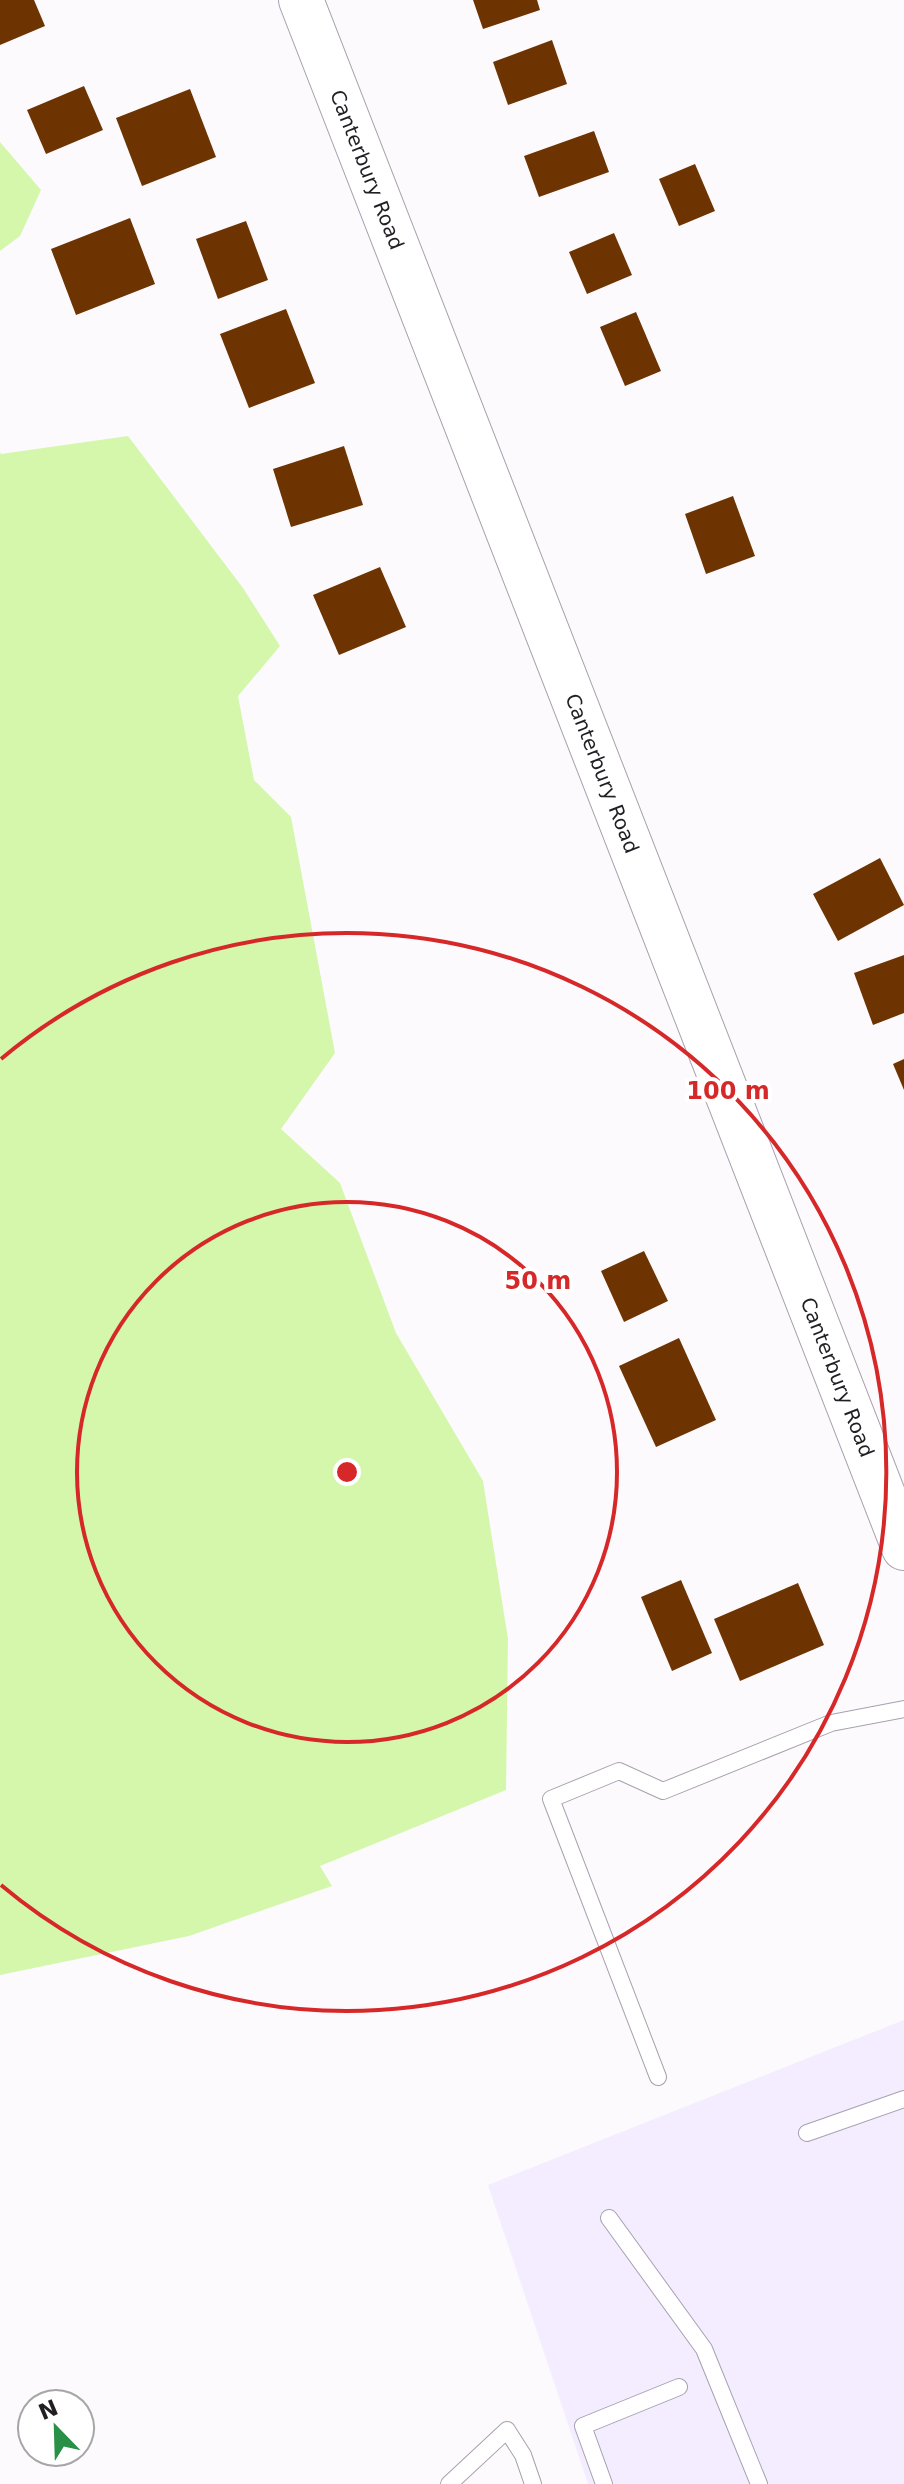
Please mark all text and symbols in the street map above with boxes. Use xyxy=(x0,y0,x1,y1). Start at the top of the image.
street label: Canterbury Road xyxy=(325,86,409,253)
street label: Canterbury Road xyxy=(560,690,644,857)
text: 100 m xyxy=(686,1077,770,1105)
text: 50 m xyxy=(505,1267,571,1295)
street label: Canterbury Road xyxy=(796,1294,879,1460)
centre of rings xyxy=(333,1458,361,1486)
north arrow xyxy=(16,2388,96,2468)
text: N xyxy=(35,2395,62,2425)

